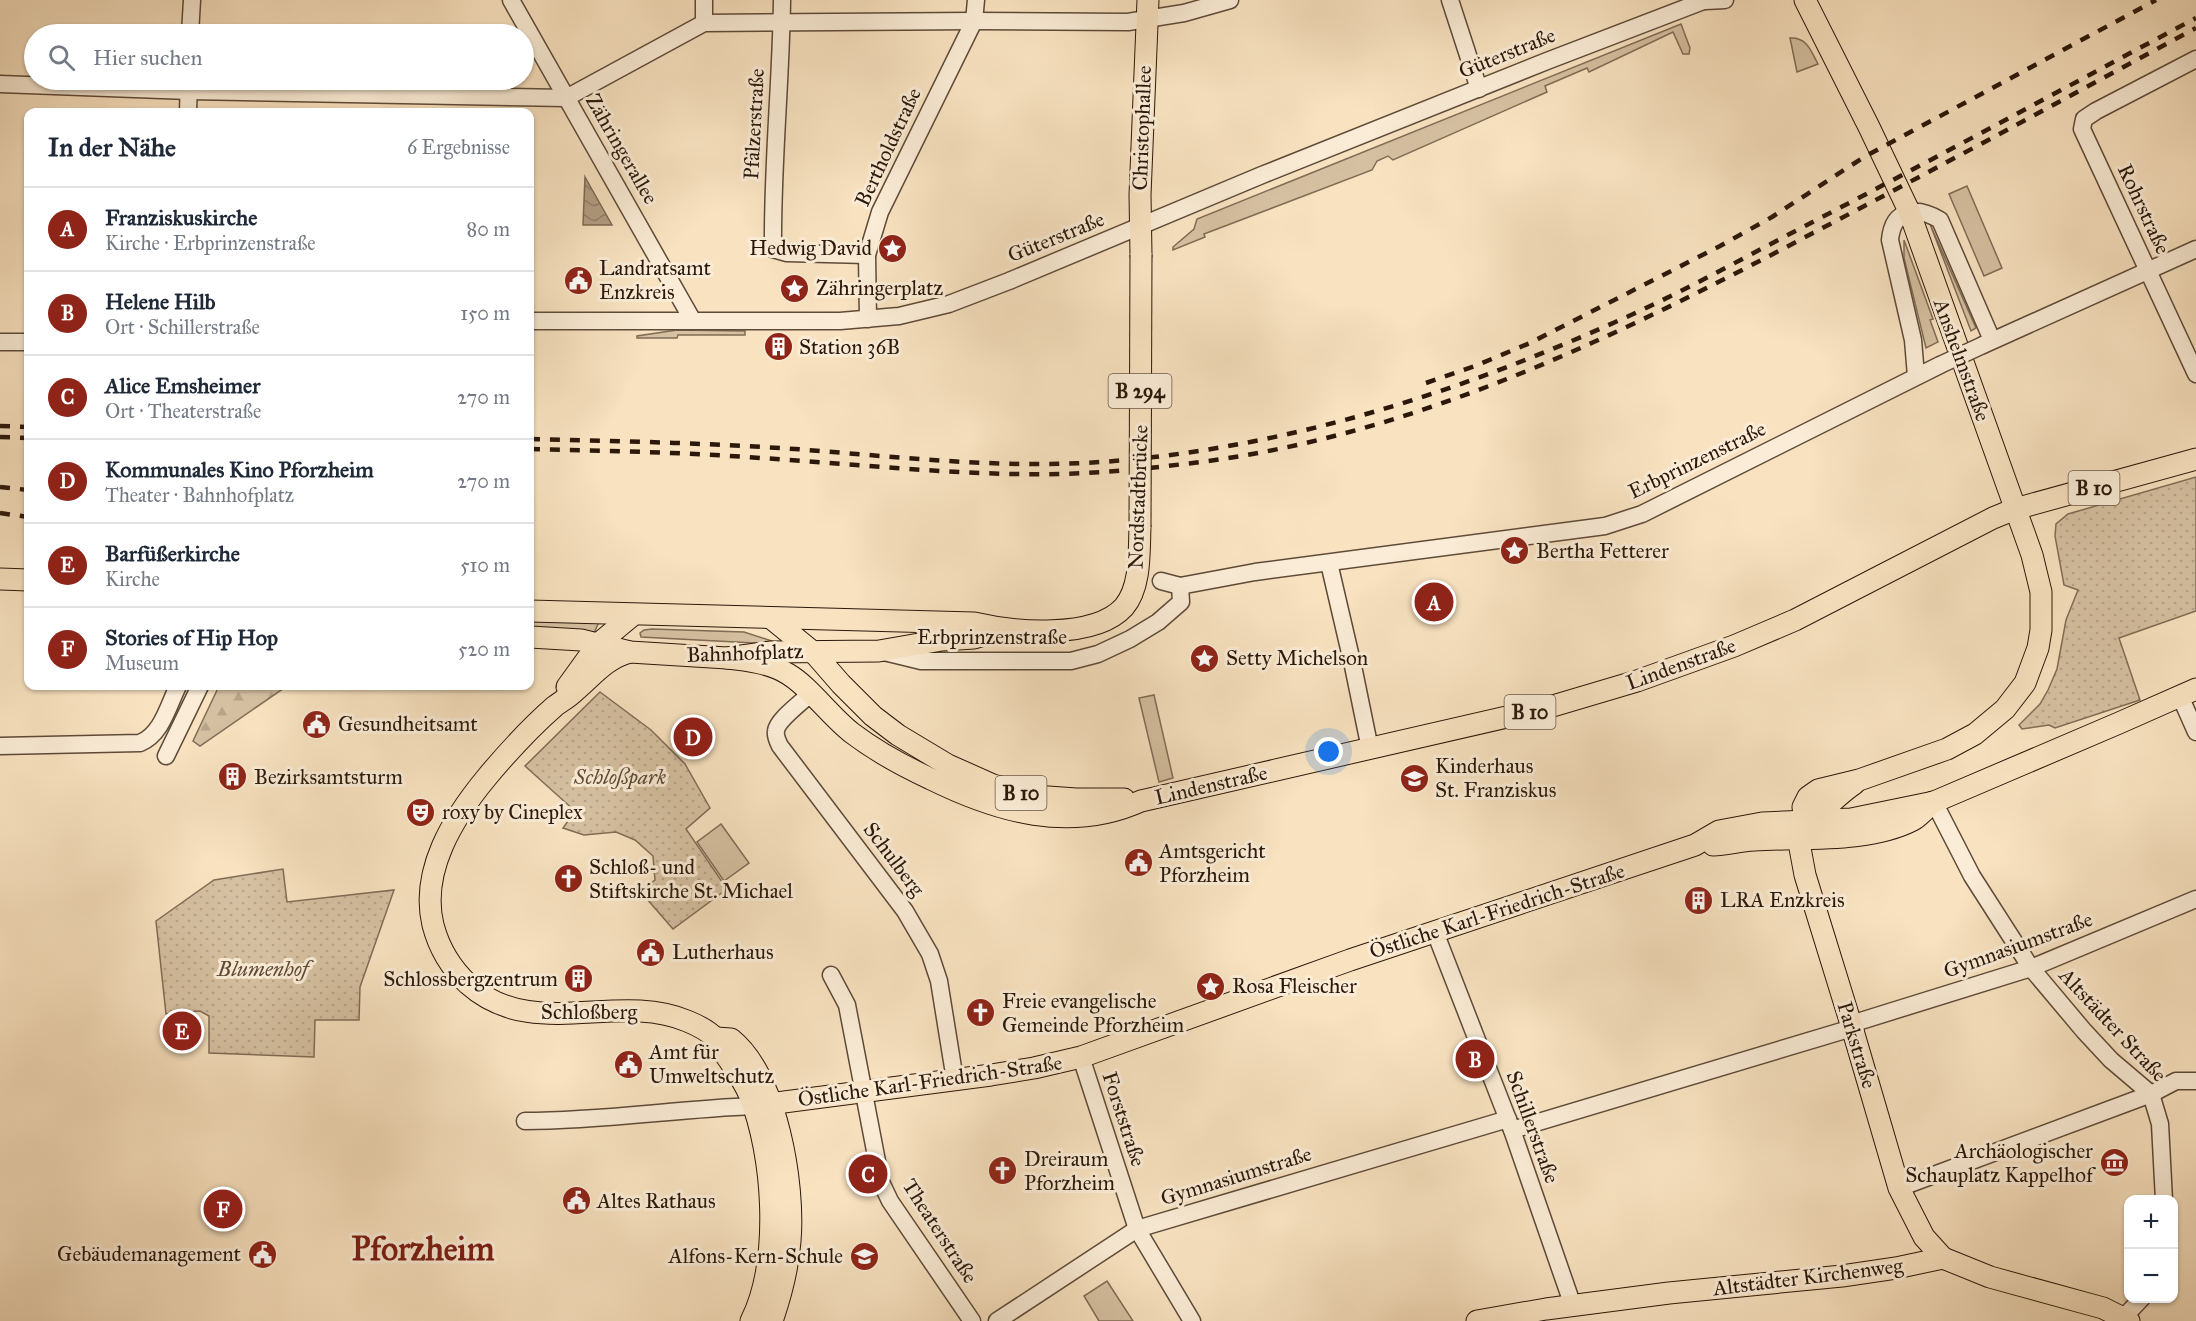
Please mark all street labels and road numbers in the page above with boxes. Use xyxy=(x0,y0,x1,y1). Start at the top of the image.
street label: Güterstraße xyxy=(1455,22,1559,84)
street label: Christophallee xyxy=(1127,65,1157,191)
street label: Pfälzerstraße xyxy=(738,67,770,180)
street label: Bertholdstraße xyxy=(849,83,927,210)
street label: Zähringerallee xyxy=(580,89,664,209)
street label: Rohrstraße xyxy=(2112,160,2176,258)
street label: Güterstraße xyxy=(1004,206,1108,268)
street label: Anshelmstraße xyxy=(1927,294,1996,425)
road number: B 294 xyxy=(1108,374,1172,408)
street label: Erbprinzenstraße xyxy=(1624,415,1770,505)
street label: Nordstadtbrücke xyxy=(1122,424,1154,570)
road number: B 10 xyxy=(2068,471,2120,505)
street label: Erbprinzenstraße xyxy=(917,624,1067,650)
street label: Lindenstraße xyxy=(1623,632,1740,696)
street label: Bahnhofplatz xyxy=(686,638,804,668)
road number: B 10 xyxy=(1504,695,1556,729)
street label: Lindenstraße xyxy=(1152,759,1270,811)
road number: B 10 xyxy=(996,776,1046,810)
street label: Schulberg xyxy=(858,817,930,901)
street label: Östliche Karl-Friedrich-Straße xyxy=(1366,857,1628,965)
street label: Gymnasiumstraße xyxy=(1940,906,2096,984)
street label: Altstädter Straße xyxy=(2053,962,2172,1087)
street label: Parkstraße xyxy=(1831,998,1883,1092)
street label: Schloßberg xyxy=(541,999,637,1025)
street label: Östliche Karl-Friedrich-Straße xyxy=(796,1050,1064,1112)
street label: Schillerstraße xyxy=(1501,1067,1565,1187)
street label: Forststraße xyxy=(1096,1068,1152,1170)
street label: Gymnasiumstraße xyxy=(1157,1141,1315,1211)
street label: Theaterstraße xyxy=(897,1174,983,1288)
street label: Altstädter Kirchenweg xyxy=(1711,1252,1905,1302)

